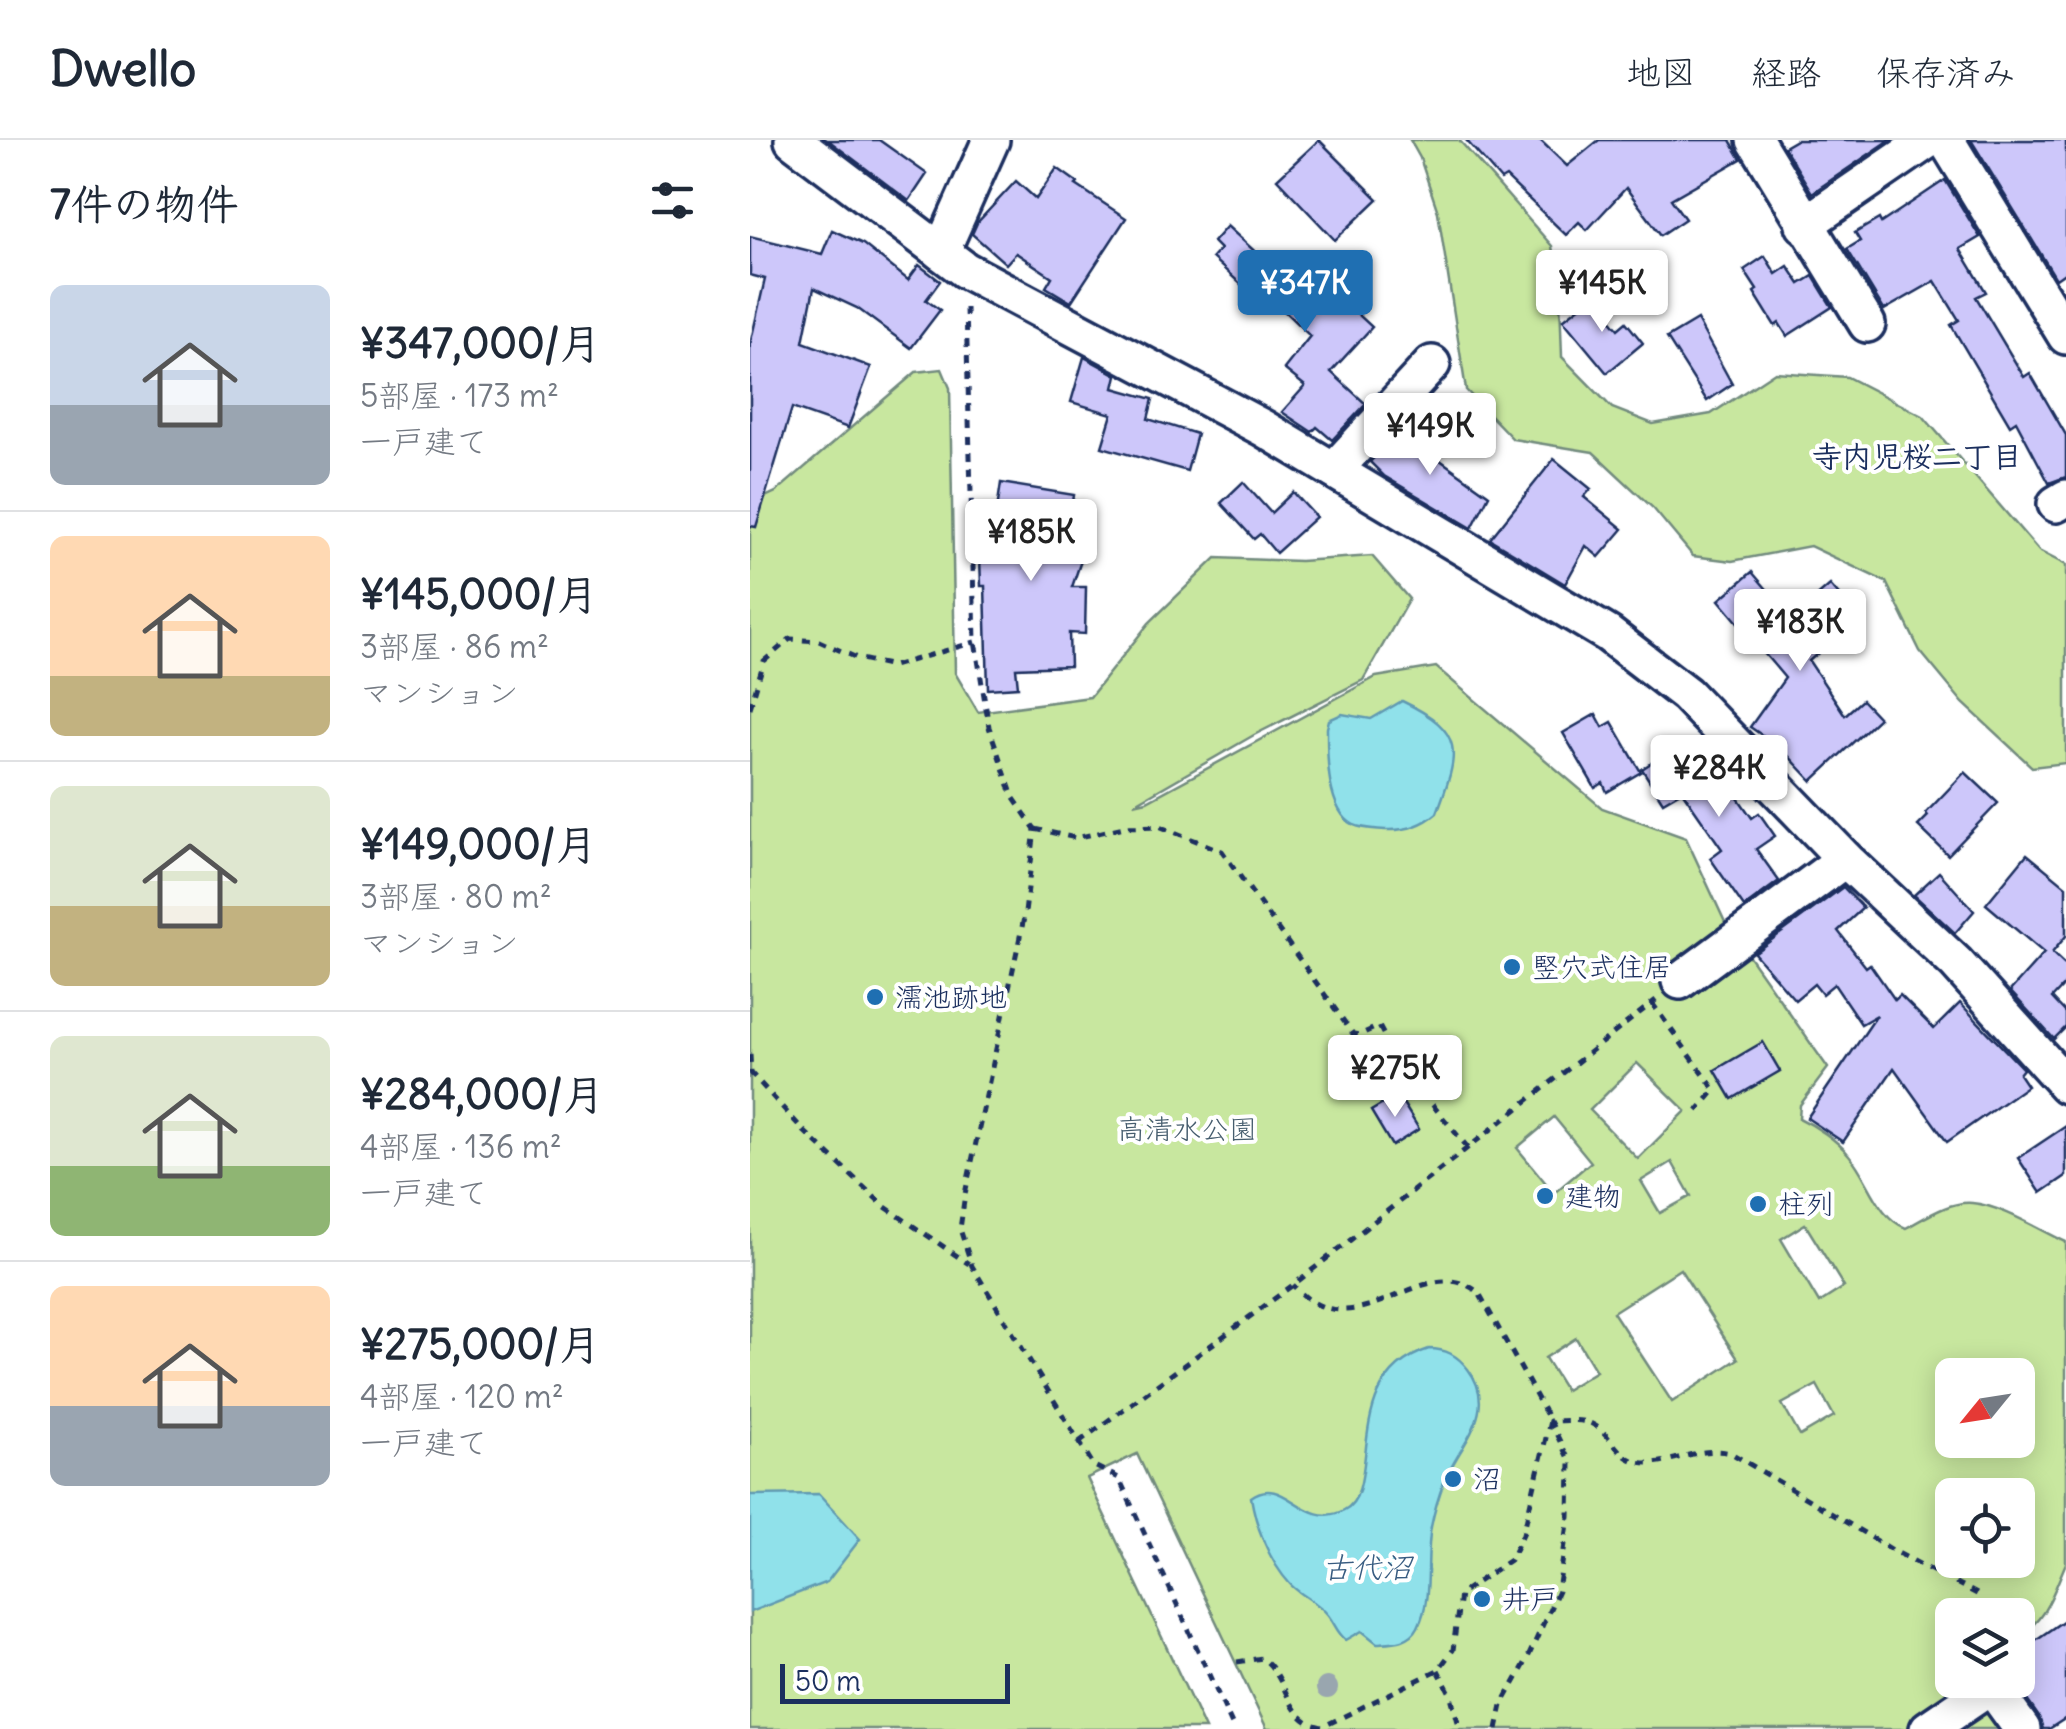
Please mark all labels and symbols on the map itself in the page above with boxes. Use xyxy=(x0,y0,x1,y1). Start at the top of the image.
pin: ¥347K xyxy=(1235,250,1375,335)
pin: ¥145K xyxy=(1532,250,1672,335)
pin: ¥149K xyxy=(1360,393,1500,478)
district label: 寺内児桜二丁目 xyxy=(1812,437,2022,475)
pin: ¥185K xyxy=(961,499,1101,584)
pin: ¥183K xyxy=(1730,589,1870,674)
pin: ¥284K xyxy=(1649,735,1789,820)
place label: 竪穴式住居 xyxy=(1532,949,1672,985)
marker: 竪穴式住居 xyxy=(1501,956,1523,978)
place label: 濡池跡地 xyxy=(895,979,1007,1015)
marker: 濡池跡地 xyxy=(864,986,886,1008)
pin: ¥275K xyxy=(1325,1035,1465,1120)
park label: 高清水公園 xyxy=(1117,1111,1257,1147)
place label: 建物 xyxy=(1565,1178,1621,1214)
marker: 建物 xyxy=(1534,1185,1556,1207)
place label: 柱列 xyxy=(1778,1186,1834,1222)
marker: 柱列 xyxy=(1747,1193,1769,1215)
north arrow xyxy=(1935,1358,2035,1458)
place label: 沼 xyxy=(1473,1461,1501,1497)
marker: 沼 xyxy=(1442,1468,1464,1490)
water label: 古代沼 xyxy=(1322,1548,1415,1586)
place label: 井戸 xyxy=(1502,1581,1558,1617)
marker: 井戸 xyxy=(1471,1588,1493,1610)
scale bar xyxy=(780,1659,1010,1704)

